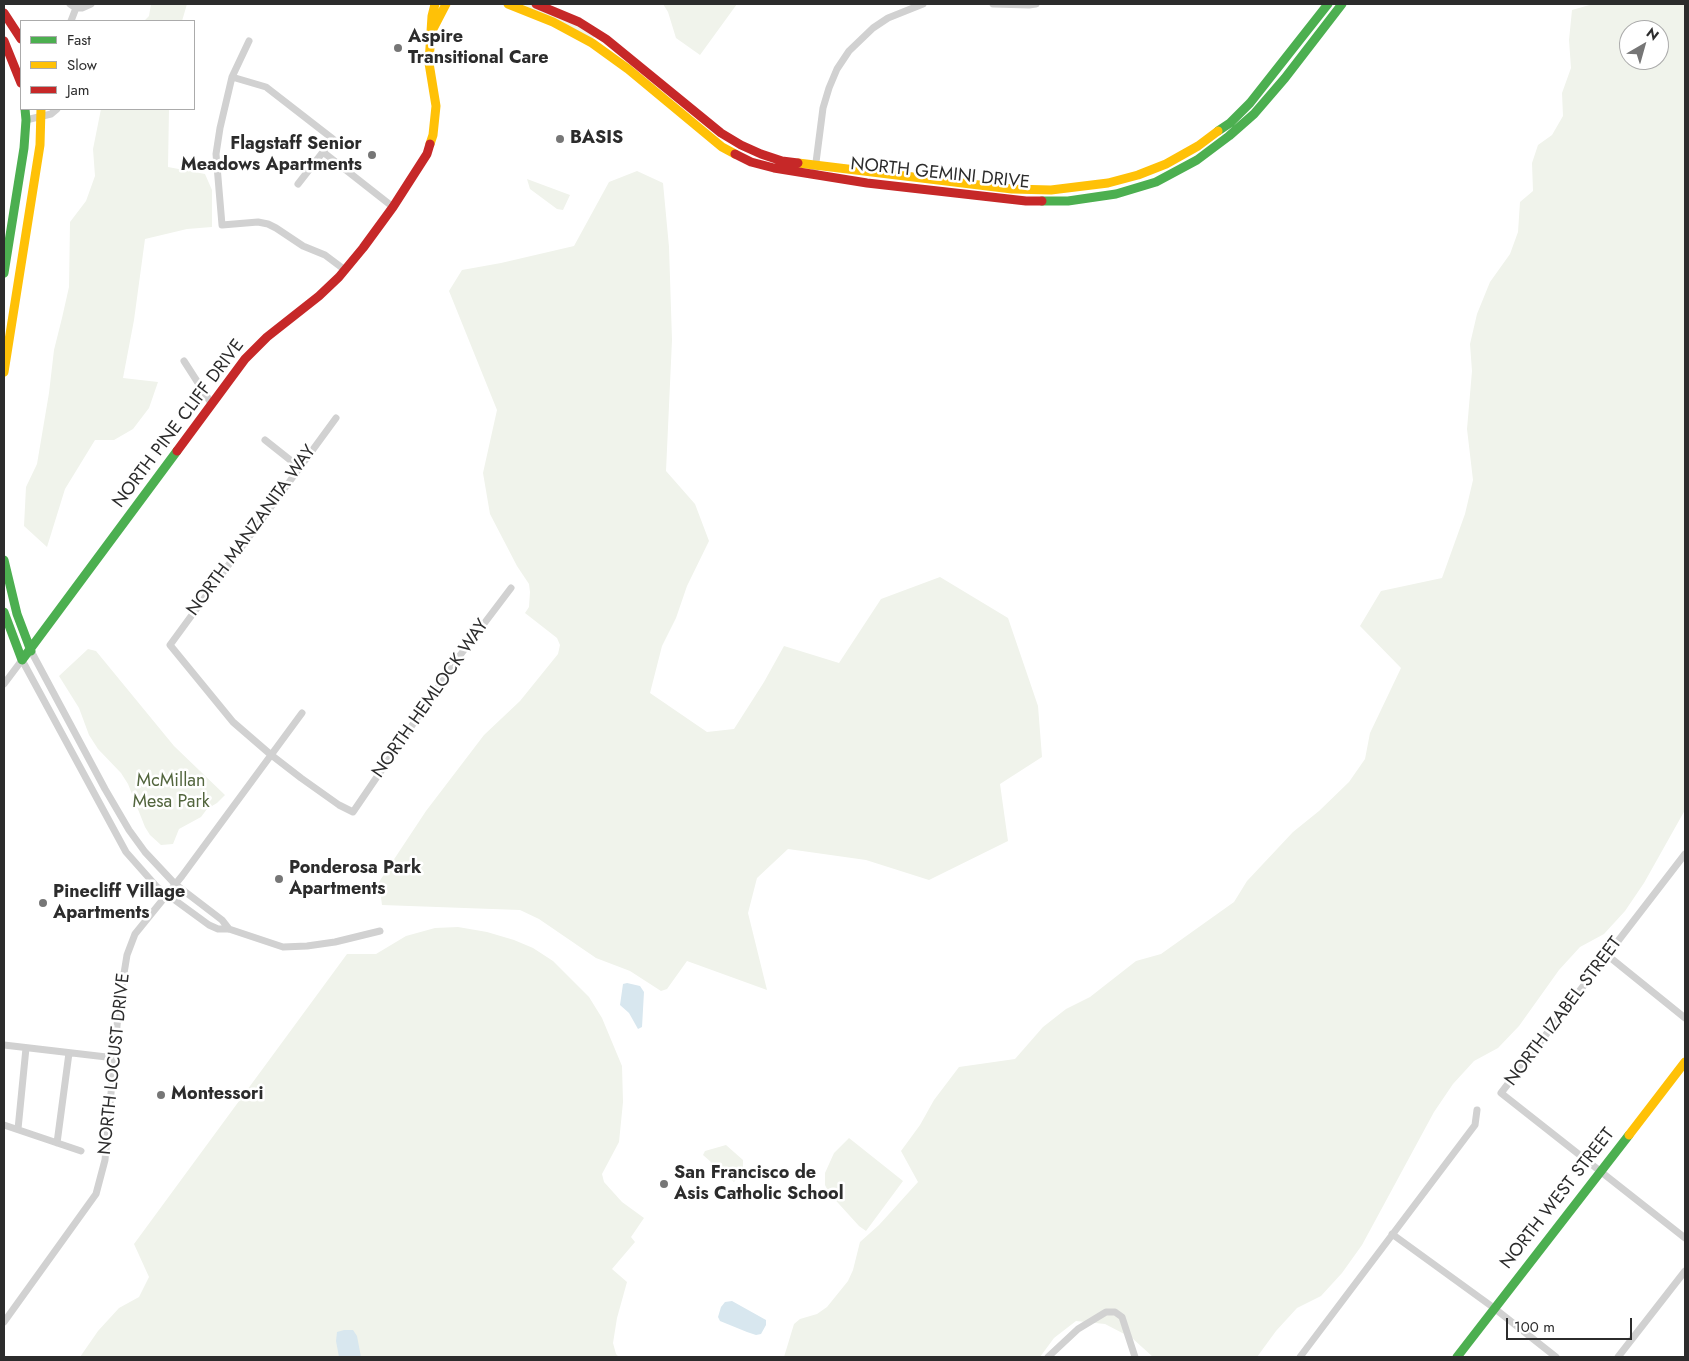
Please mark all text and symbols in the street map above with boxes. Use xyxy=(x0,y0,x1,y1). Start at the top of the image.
legend xyxy=(20,20,195,110)
north arrow xyxy=(1619,20,1669,70)
text: N xyxy=(1642,23,1663,45)
place label: Aspire Transitional Care xyxy=(408,27,549,70)
text: Fast xyxy=(67,29,91,51)
marker: Aspire Transitional Care xyxy=(392,42,404,54)
text: Slow xyxy=(67,54,97,76)
text: Jam xyxy=(67,79,90,101)
place label: BASIS xyxy=(570,128,623,150)
marker: BASIS xyxy=(554,133,566,145)
place label: Flagstaff Senior Meadows Apartments xyxy=(181,134,362,176)
marker: Flagstaff Senior Meadows Apartments xyxy=(366,149,378,161)
street label: NORTH GEMINI DRIVE xyxy=(849,154,1031,194)
street label: NORTH PINE CLIFF DRIVE xyxy=(109,336,249,512)
street label: NORTH MANZANITA WAY xyxy=(183,441,321,621)
street label: NORTH HEMLOCK WAY xyxy=(368,616,494,782)
park label: McMillan Mesa Park xyxy=(132,771,210,814)
place label: Ponderosa Park Apartments xyxy=(289,858,421,901)
marker: Ponderosa Park Apartments xyxy=(273,873,285,885)
place label: Pinecliff Village Apartments xyxy=(53,882,185,924)
marker: Pinecliff Village Apartments xyxy=(37,897,49,909)
street label: NORTH IZABEL STREET xyxy=(1501,933,1627,1091)
street label: NORTH LOCUST DRIVE xyxy=(95,972,135,1156)
place label: Montessori xyxy=(171,1084,263,1106)
marker: Montessori xyxy=(155,1089,167,1101)
street label: NORTH WEST STREET xyxy=(1496,1124,1620,1274)
place label: San Francisco de Asis Catholic School xyxy=(674,1163,844,1206)
marker: San Francisco de Asis Catholic School xyxy=(658,1178,670,1190)
scale bar xyxy=(1509,1308,1635,1340)
text: 100 m xyxy=(1514,1316,1555,1338)

